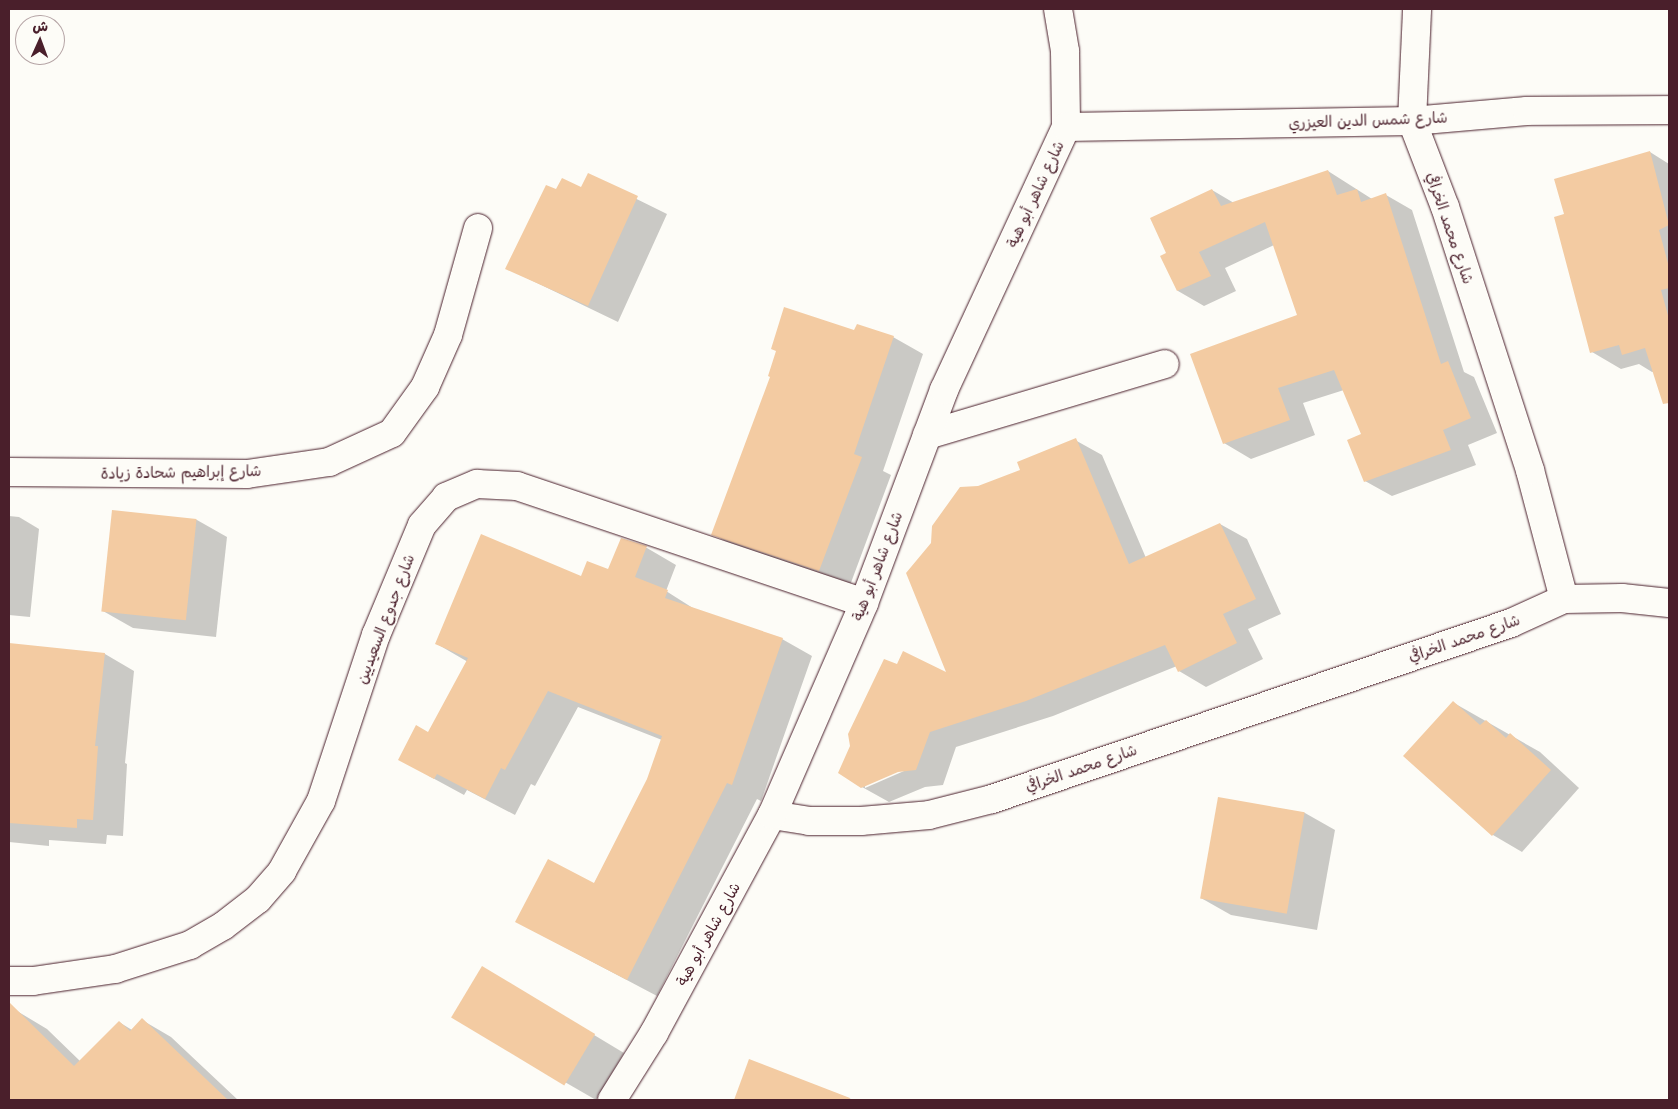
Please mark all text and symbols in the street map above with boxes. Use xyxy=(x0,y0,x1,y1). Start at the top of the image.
north arrow xyxy=(15,15,65,65)
text: ش xyxy=(32,16,49,35)
street label: شارع شمس الدين العيزري xyxy=(1288,108,1448,132)
street label: شارع شاهر أبو هية xyxy=(1002,138,1068,250)
street label: شارع محمد الخرافي xyxy=(1422,170,1478,286)
street label: شارع إبراهيم شحادة زيادة xyxy=(101,462,261,482)
street label: شارع شاهر أبو هية xyxy=(848,509,906,623)
street label: شارع جدوع السعيديين xyxy=(352,552,418,686)
street label: شارع محمد الخرافي xyxy=(1406,610,1522,666)
street label: شارع محمد الخرافي xyxy=(1023,740,1139,796)
street label: شارع شاهر أبو هية xyxy=(672,879,744,989)

